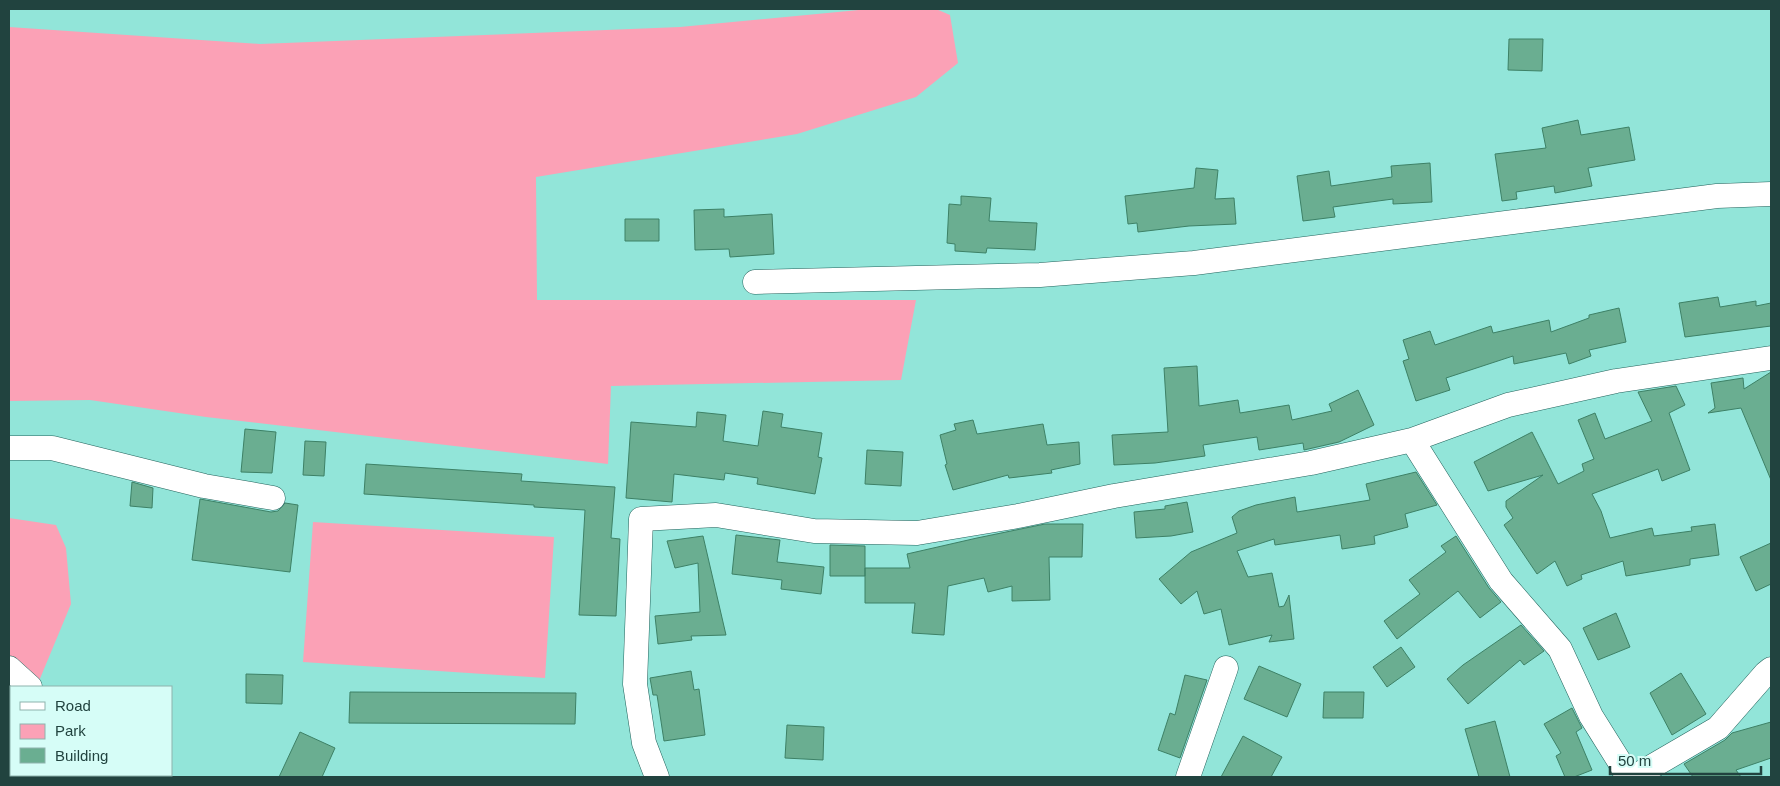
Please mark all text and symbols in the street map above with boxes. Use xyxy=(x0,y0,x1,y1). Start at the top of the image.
legend xyxy=(10,686,172,776)
text: Road xyxy=(55,697,91,714)
text: Park xyxy=(55,722,86,739)
scale bar xyxy=(1610,744,1761,776)
text: Building xyxy=(55,747,108,764)
text: 50 m xyxy=(1618,752,1651,769)

